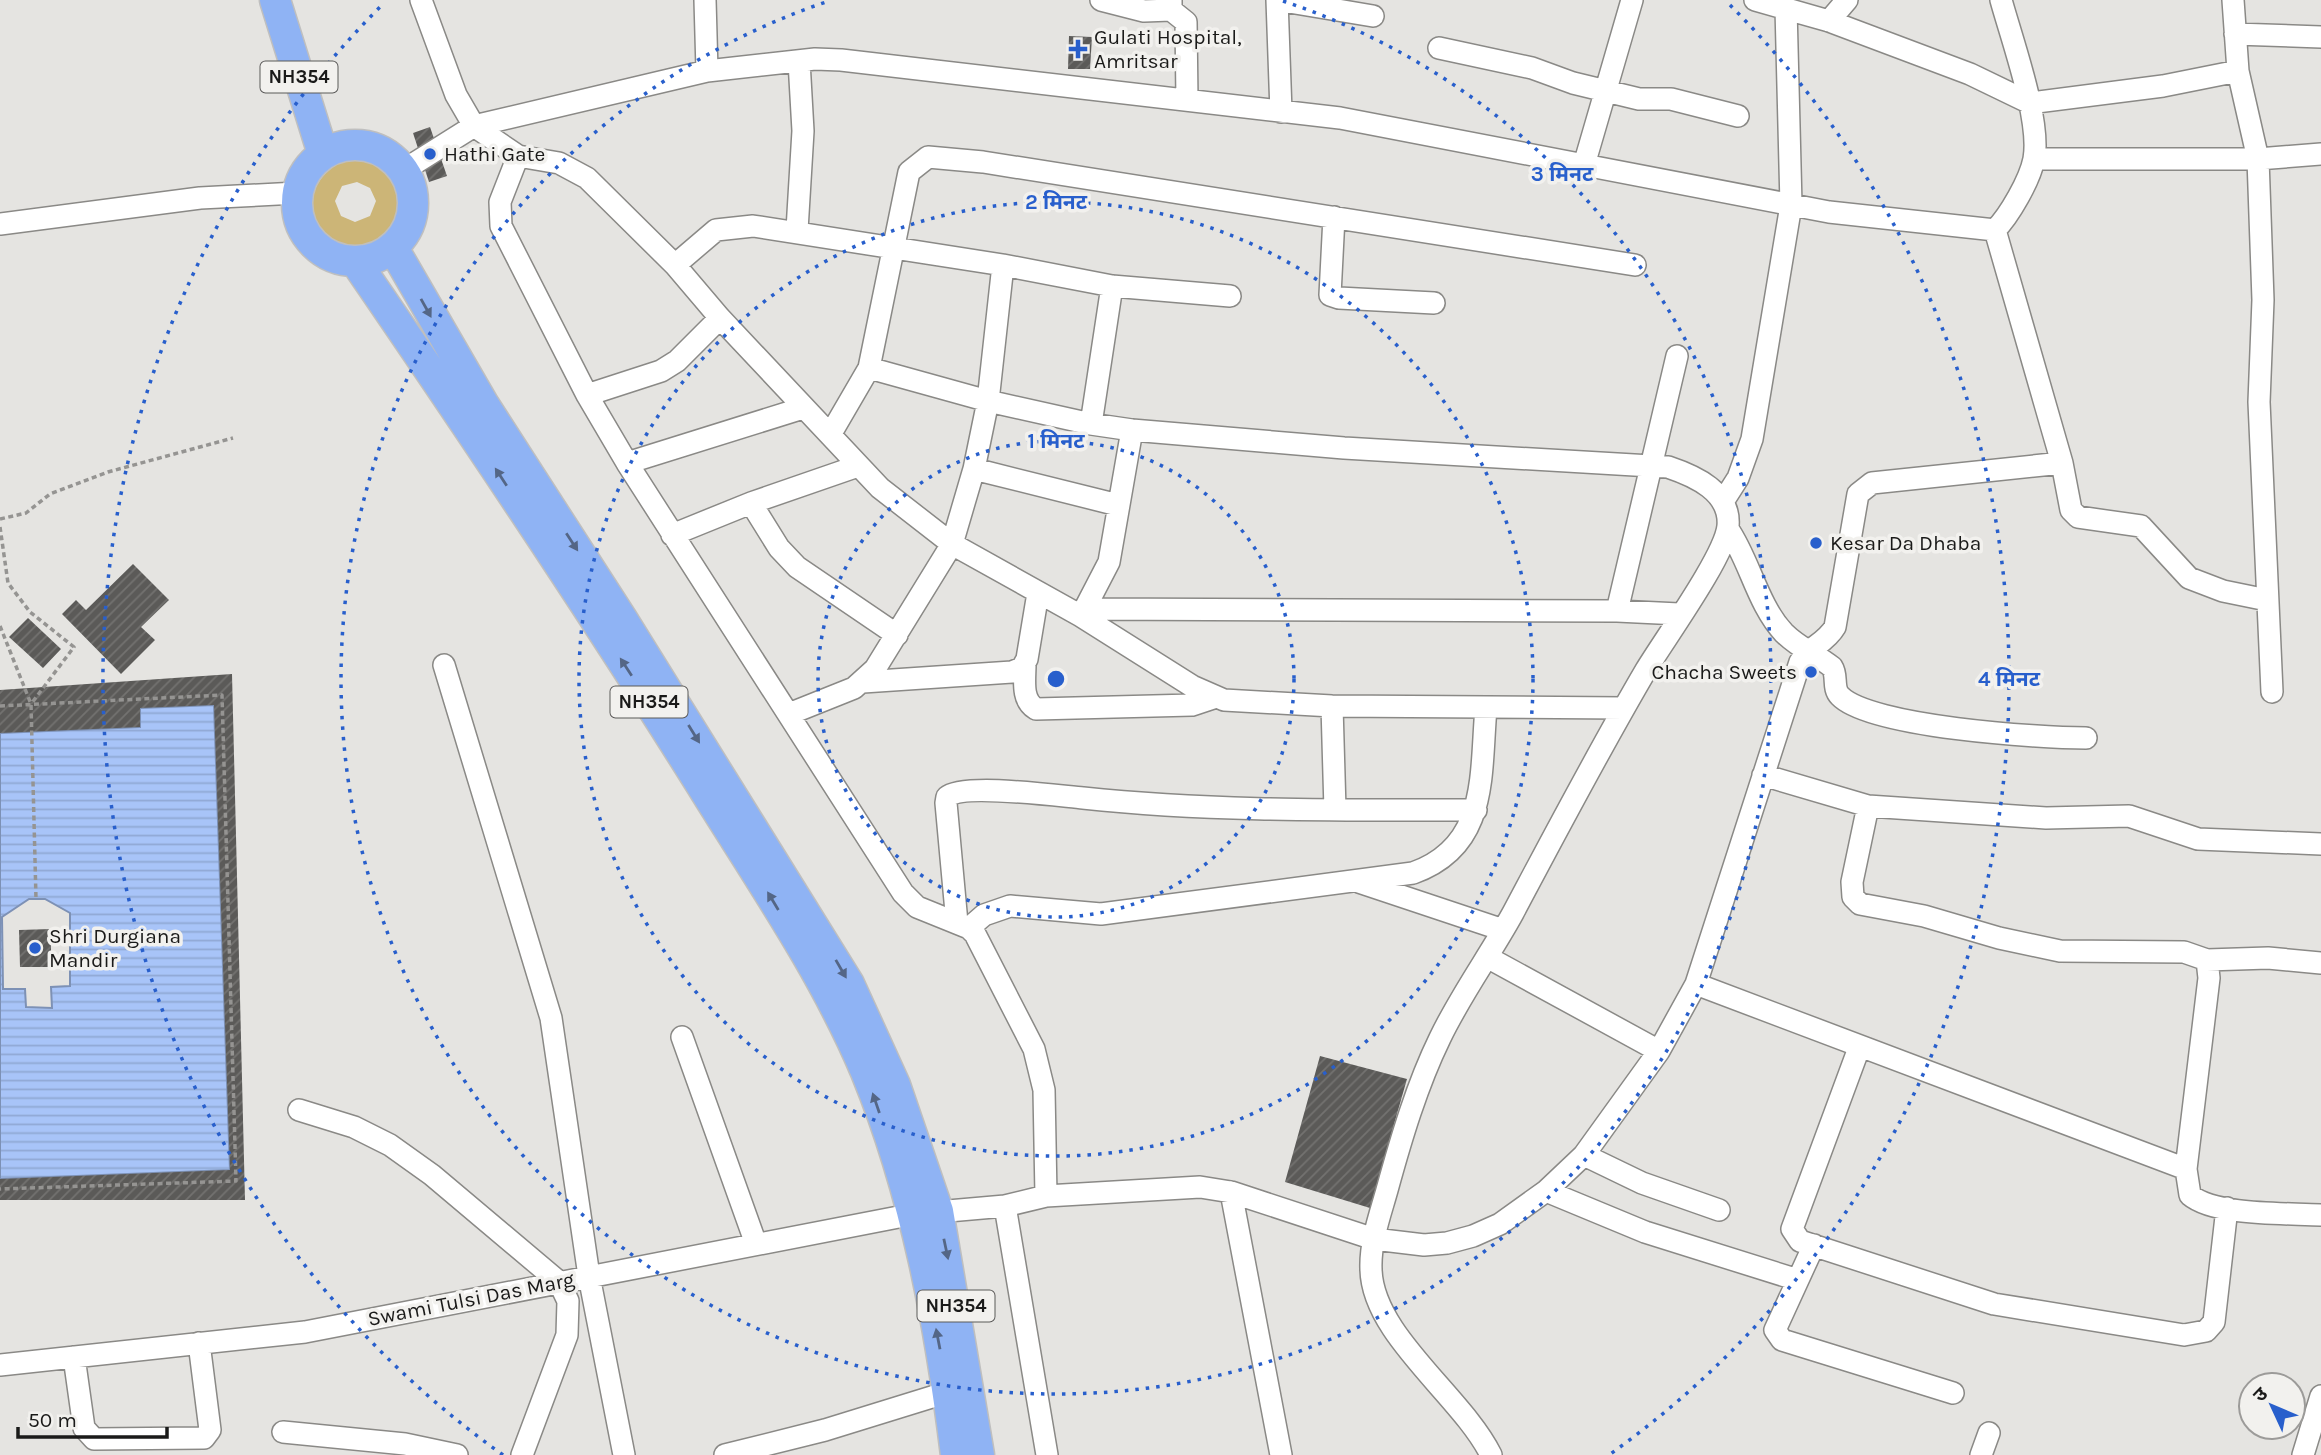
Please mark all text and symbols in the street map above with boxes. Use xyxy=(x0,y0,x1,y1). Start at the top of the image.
place label: Gulati Hospital, Amritsar xyxy=(1094,25,1242,73)
marker: Gulati Hospital, Amritsar xyxy=(1068,39,1088,59)
road number: NH354 xyxy=(260,61,338,92)
place label: Hathi Gate xyxy=(444,142,545,166)
marker: Hathi Gate xyxy=(422,146,438,162)
text: 3 मिनट xyxy=(1531,162,1594,186)
text: 2 मिनट xyxy=(1025,190,1088,214)
one-way arrow xyxy=(420,298,432,317)
text: 1 मिनट xyxy=(1028,429,1085,453)
one-way arrow xyxy=(495,467,508,486)
place label: Kesar Da Dhaba xyxy=(1830,531,1981,555)
one-way arrow xyxy=(566,532,579,552)
marker: Kesar Da Dhaba xyxy=(1808,535,1824,551)
one-way arrow xyxy=(620,657,633,676)
place label: Chacha Sweets xyxy=(1651,660,1797,684)
marker: Chacha Sweets xyxy=(1803,664,1819,680)
centre of rings xyxy=(1044,667,1068,691)
text: 4 मिनट xyxy=(1978,667,2041,691)
road number: NH354 xyxy=(610,687,688,718)
one-way arrow xyxy=(688,724,701,744)
one-way arrow xyxy=(767,892,780,911)
place label: Shri Durgiana Mandir xyxy=(49,924,181,972)
marker: Shri Durgiana Mandir xyxy=(27,940,43,956)
one-way arrow xyxy=(834,959,847,978)
one-way arrow xyxy=(870,1093,881,1114)
one-way arrow xyxy=(941,1238,952,1260)
street label: Swami Tulsi Das Marg xyxy=(366,1267,577,1331)
road number: NH354 xyxy=(918,1290,995,1322)
one-way arrow xyxy=(932,1328,943,1350)
north arrow xyxy=(2237,1371,2307,1441)
text: उ xyxy=(2249,1383,2273,1407)
scale bar xyxy=(18,1396,166,1440)
text: 50 m xyxy=(28,1408,77,1432)

